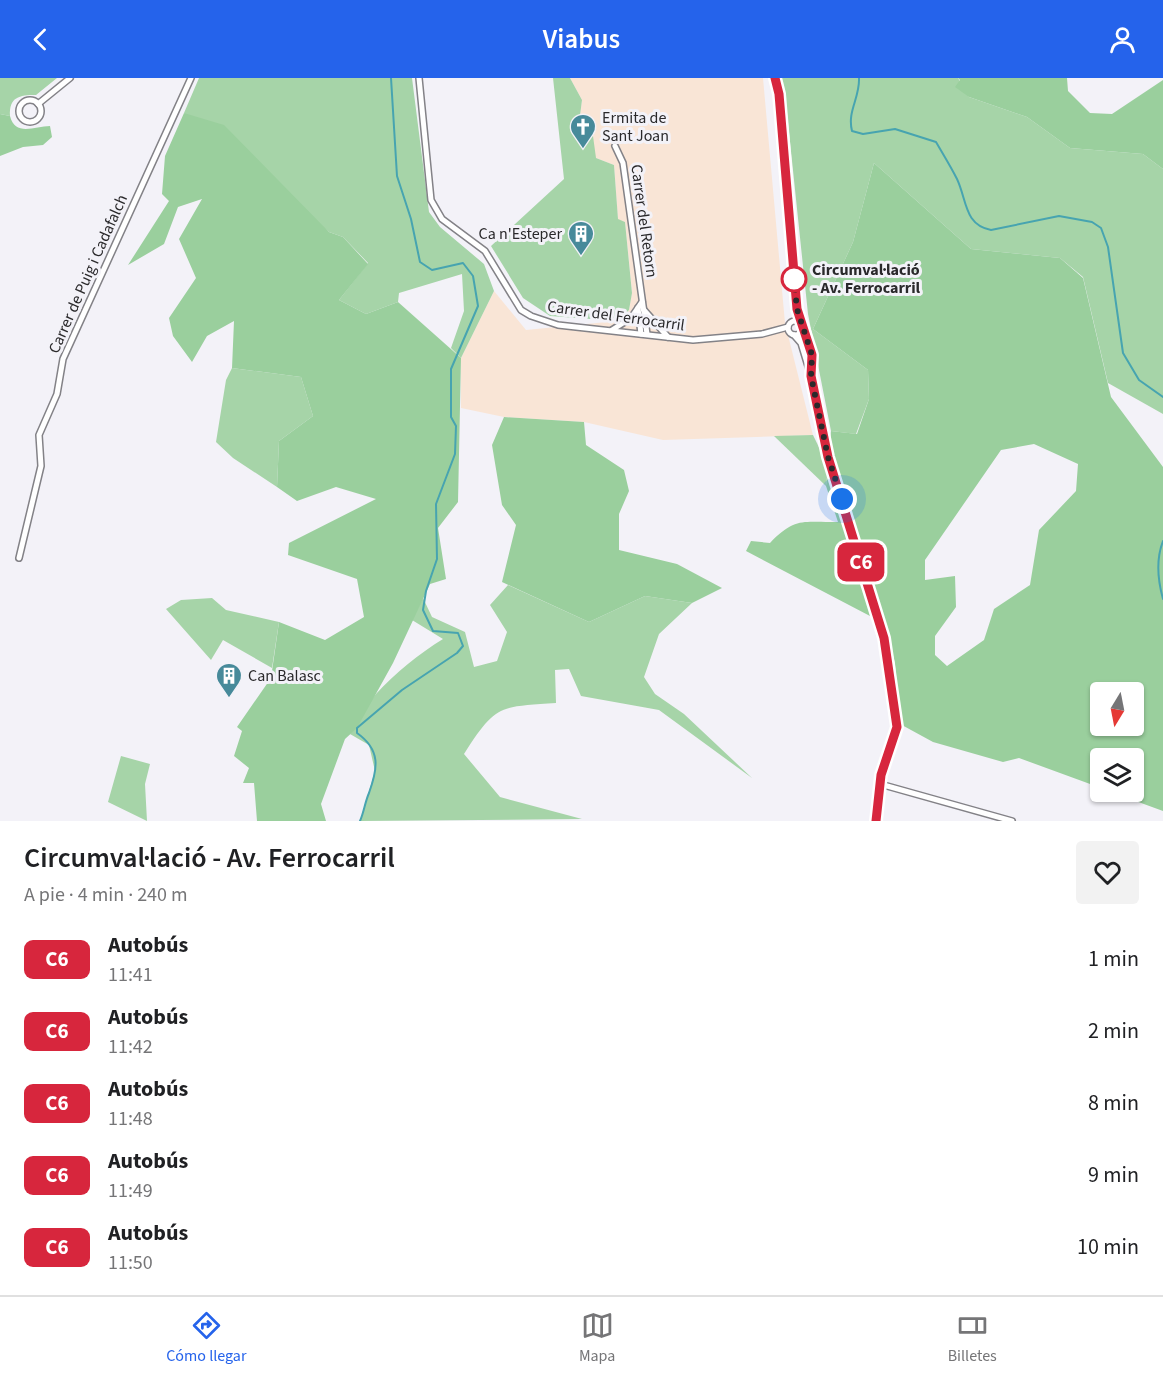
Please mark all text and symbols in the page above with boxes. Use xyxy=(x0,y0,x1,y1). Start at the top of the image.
text: Viabus xyxy=(543,20,620,59)
icon: back xyxy=(24,23,57,56)
icon: person xyxy=(1106,23,1139,56)
place label: Ermita de Sant Joan xyxy=(602,107,669,147)
church icon: Ermita de Sant Joan xyxy=(568,112,598,150)
street label: Carrer del Retorn xyxy=(625,163,663,279)
street label: Carrer de Puig i Cadafalch xyxy=(43,191,133,357)
building icon: Ca n'Esteper xyxy=(566,219,596,257)
place label: Ca n'Esteper xyxy=(479,223,562,245)
place label: Circumval·lació - Av. Ferrocarril xyxy=(812,259,921,299)
marker: Circumval·lació - Av. Ferrocarril xyxy=(781,266,807,292)
street label: Carrer del Ferrocarril xyxy=(546,295,686,337)
your location xyxy=(827,484,857,514)
line badge: C6 xyxy=(834,542,888,582)
text: C6 xyxy=(849,547,873,577)
building icon: Can Balasc xyxy=(214,661,244,699)
place label: Can Balasc xyxy=(248,665,321,687)
north arrow xyxy=(1090,682,1144,736)
map controls xyxy=(1090,682,1144,802)
button: layers xyxy=(1090,748,1144,802)
text: Circumval·lació - Av. Ferrocarril xyxy=(24,838,395,878)
button: heart xyxy=(1076,841,1139,904)
text: A pie · 4 min · 240 m xyxy=(24,881,188,909)
text: Autobús xyxy=(108,929,188,961)
text: 1 min xyxy=(1088,943,1139,975)
text: C6 xyxy=(45,944,69,974)
text: 11:41 xyxy=(108,961,153,989)
text: Autobús xyxy=(108,1001,188,1033)
text: 2 min xyxy=(1088,1015,1139,1047)
text: C6 xyxy=(45,1016,69,1046)
text: 11:42 xyxy=(108,1033,153,1061)
text: Autobús xyxy=(108,1073,188,1105)
text: 8 min xyxy=(1088,1087,1139,1119)
text: C6 xyxy=(45,1088,69,1118)
text: 11:48 xyxy=(108,1105,153,1133)
text: Autobús xyxy=(108,1145,188,1177)
text: 9 min xyxy=(1088,1159,1139,1191)
text: C6 xyxy=(45,1160,69,1190)
text: 11:49 xyxy=(108,1177,153,1205)
text: Autobús xyxy=(108,1217,188,1249)
text: 10 min xyxy=(1077,1231,1139,1263)
text: C6 xyxy=(45,1232,69,1262)
text: 11:50 xyxy=(108,1249,153,1277)
tab: Cómo llegar xyxy=(166,1309,247,1367)
tab: Mapa xyxy=(579,1309,615,1367)
tab: Billetes xyxy=(948,1309,997,1367)

